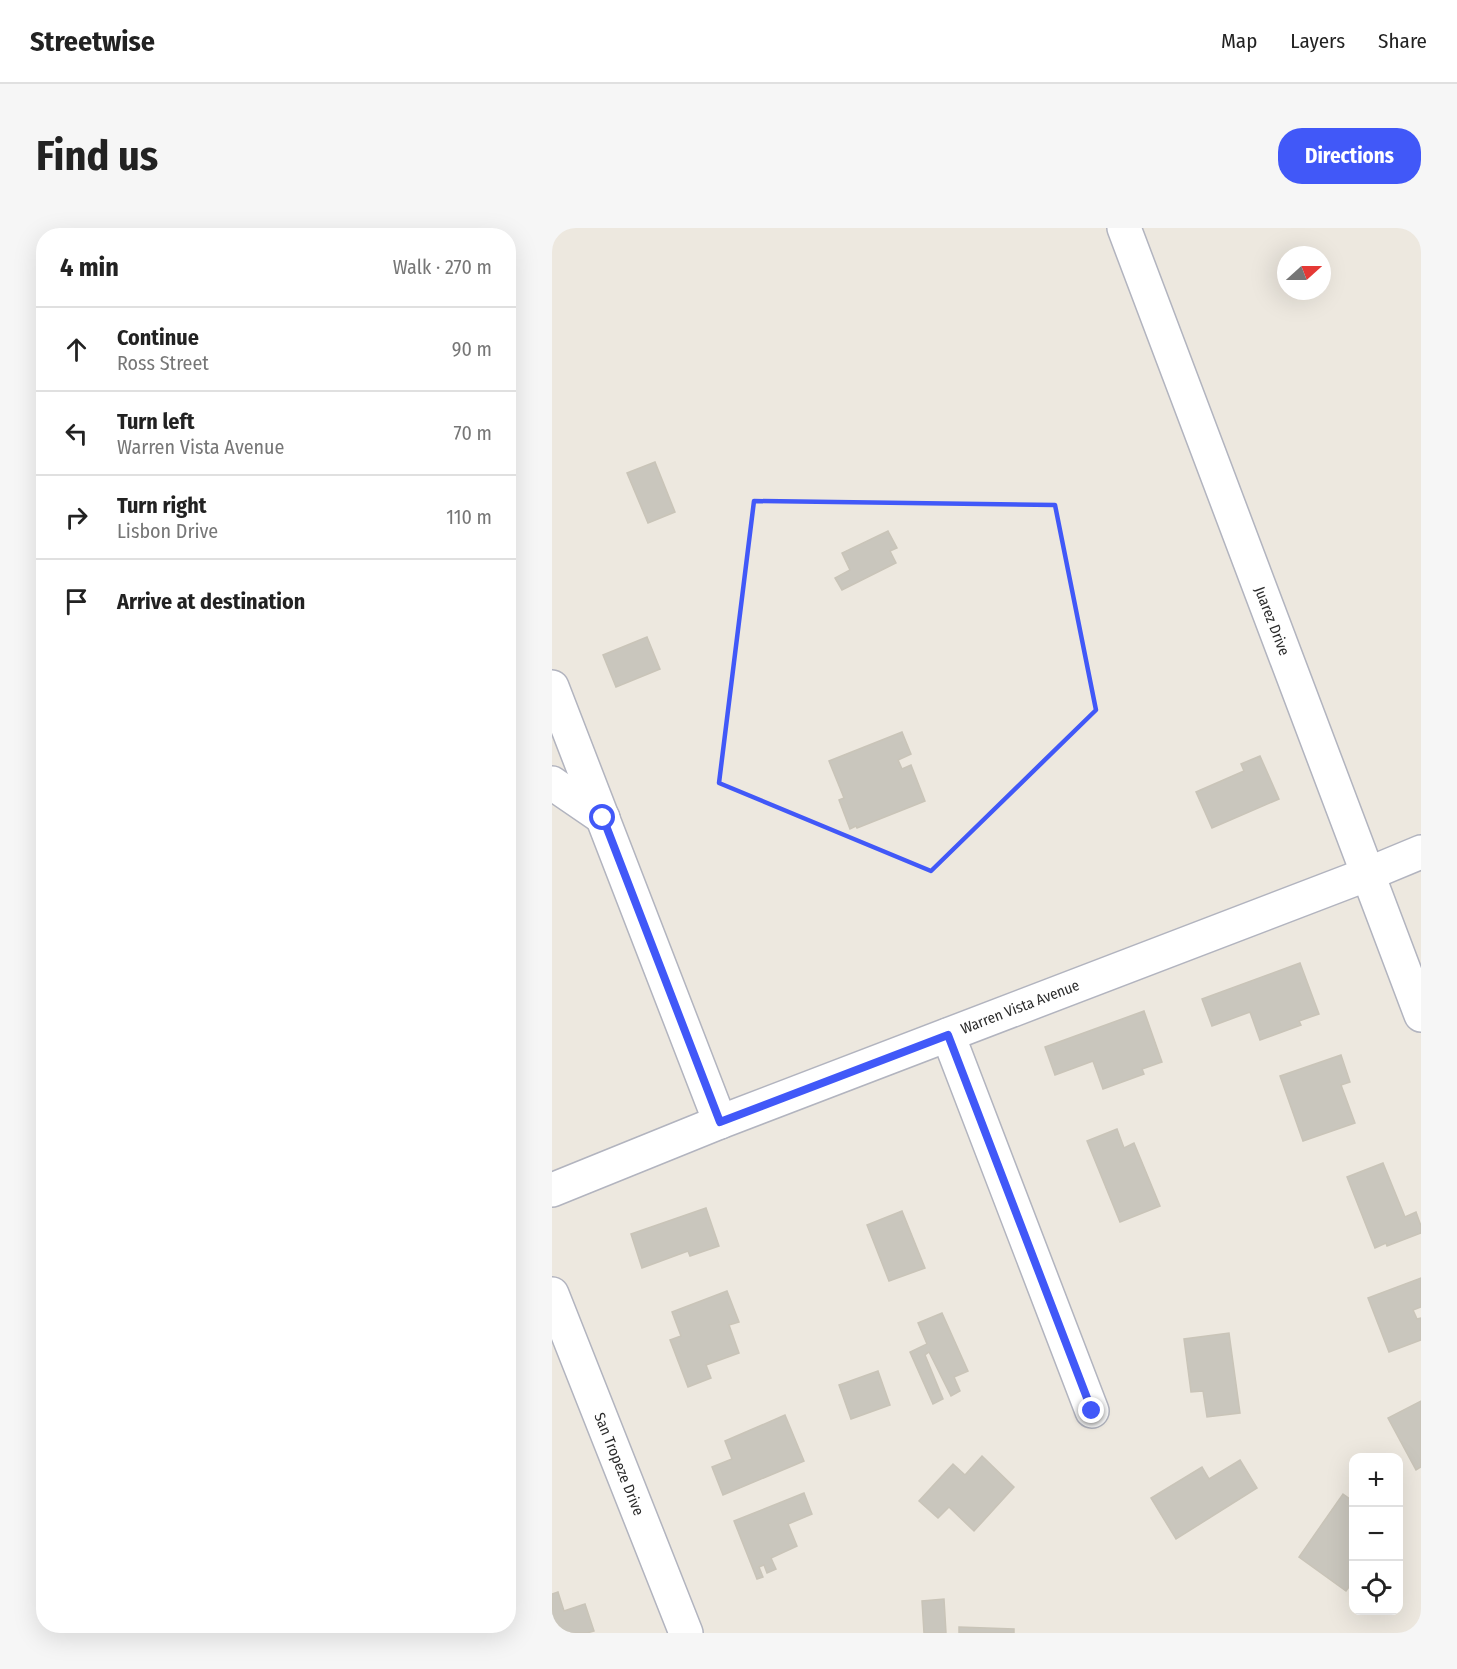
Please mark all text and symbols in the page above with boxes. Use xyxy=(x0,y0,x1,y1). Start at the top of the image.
text: Streetwise xyxy=(30,25,155,58)
text: Map xyxy=(1221,28,1257,54)
text: Layers xyxy=(1290,28,1345,54)
text: Share xyxy=(1378,28,1427,54)
button: Directions xyxy=(1278,128,1421,184)
text: Find us xyxy=(36,131,158,181)
north arrow xyxy=(1277,246,1331,300)
text: 4 min xyxy=(60,252,119,283)
text: Walk · 270 m xyxy=(393,255,492,279)
text: Continue xyxy=(117,324,199,351)
icon: ahead xyxy=(60,333,93,366)
text: 90 m xyxy=(452,337,492,361)
text: Ross Street xyxy=(117,351,209,375)
text: Turn left xyxy=(117,408,195,435)
icon: left xyxy=(60,417,93,450)
text: 70 m xyxy=(454,421,492,445)
text: Warren Vista Avenue xyxy=(117,435,284,459)
text: Turn right xyxy=(117,492,206,519)
icon: right xyxy=(60,501,93,534)
text: 110 m xyxy=(446,505,492,529)
text: Lisbon Drive xyxy=(117,519,218,543)
street label: Juarez Drive xyxy=(1251,584,1293,658)
icon: arrive xyxy=(60,585,93,618)
text: Arrive at destination xyxy=(117,588,305,615)
route start xyxy=(589,804,615,830)
street label: Warren Vista Avenue xyxy=(958,976,1082,1038)
route end xyxy=(1078,1397,1104,1423)
street label: San Tropeze Drive xyxy=(590,1410,648,1518)
map controls xyxy=(1349,1453,1403,1615)
button: + xyxy=(1349,1453,1403,1507)
button: − xyxy=(1349,1507,1403,1561)
button: locate xyxy=(1349,1561,1403,1615)

